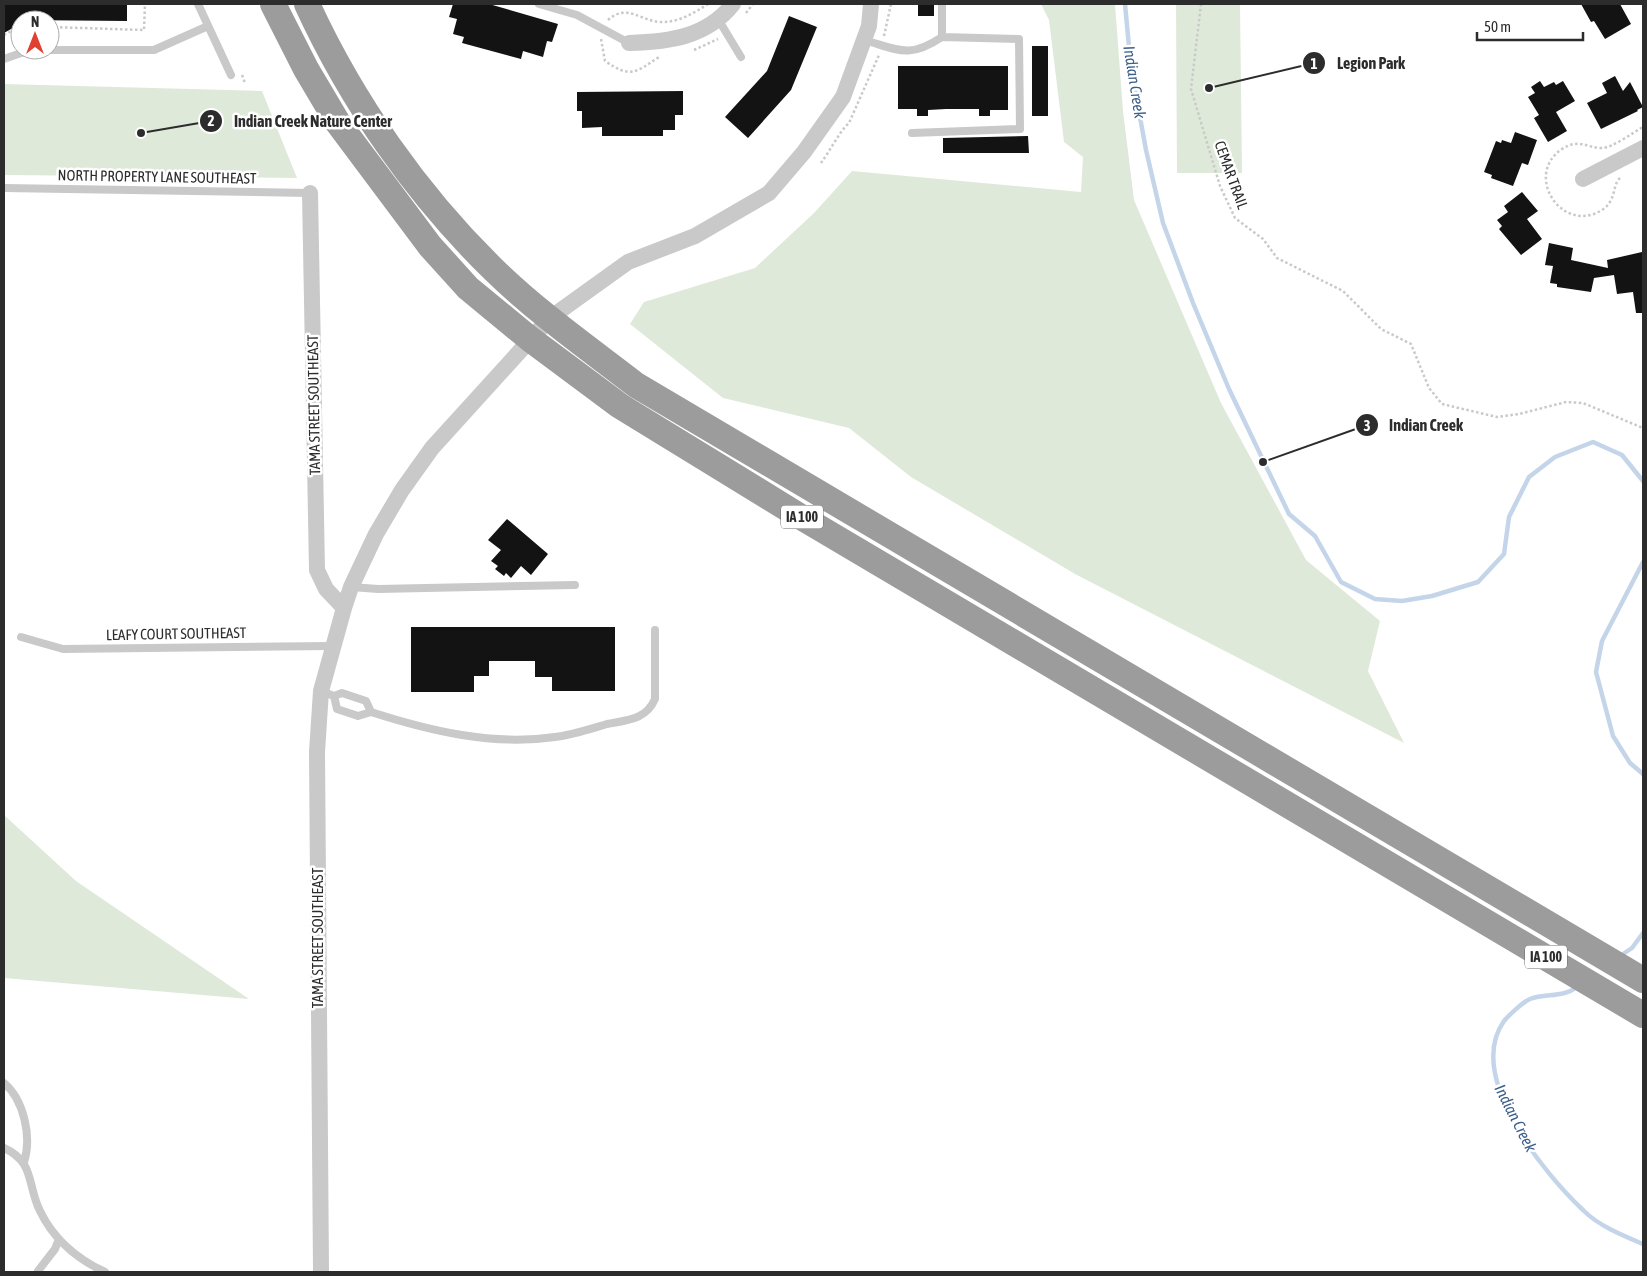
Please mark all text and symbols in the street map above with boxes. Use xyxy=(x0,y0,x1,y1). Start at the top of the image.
north arrow xyxy=(10,10,60,60)
scale bar xyxy=(1477,10,1583,42)
text: N xyxy=(31,14,39,30)
text: 50 m xyxy=(1484,18,1511,35)
water label: Indian Creek xyxy=(1120,44,1150,120)
callout: Legion Park xyxy=(1302,48,1415,79)
text: Legion Park xyxy=(1337,54,1406,72)
text: 1 xyxy=(1310,55,1318,72)
callout: Indian Creek Nature Center xyxy=(199,106,402,137)
text: 2 xyxy=(207,112,215,129)
text: Indian Creek Nature Center xyxy=(234,112,392,130)
street label: CEMAR TRAIL xyxy=(1211,138,1252,211)
street label: NORTH PROPERTY LANE SOUTHEAST xyxy=(57,166,257,187)
street label: TAMA STREET SOUTHEAST xyxy=(304,334,323,475)
callout: Indian Creek xyxy=(1354,410,1473,441)
text: Indian Creek xyxy=(1389,416,1464,434)
text: 3 xyxy=(1363,417,1371,434)
road number: IA 100 xyxy=(781,506,823,528)
street label: LEAFY COURT SOUTHEAST xyxy=(106,624,247,643)
street label: TAMA STREET SOUTHEAST xyxy=(309,867,326,1008)
road number: IA 100 xyxy=(1525,946,1567,969)
water label: Indian Creek xyxy=(1491,1081,1541,1156)

